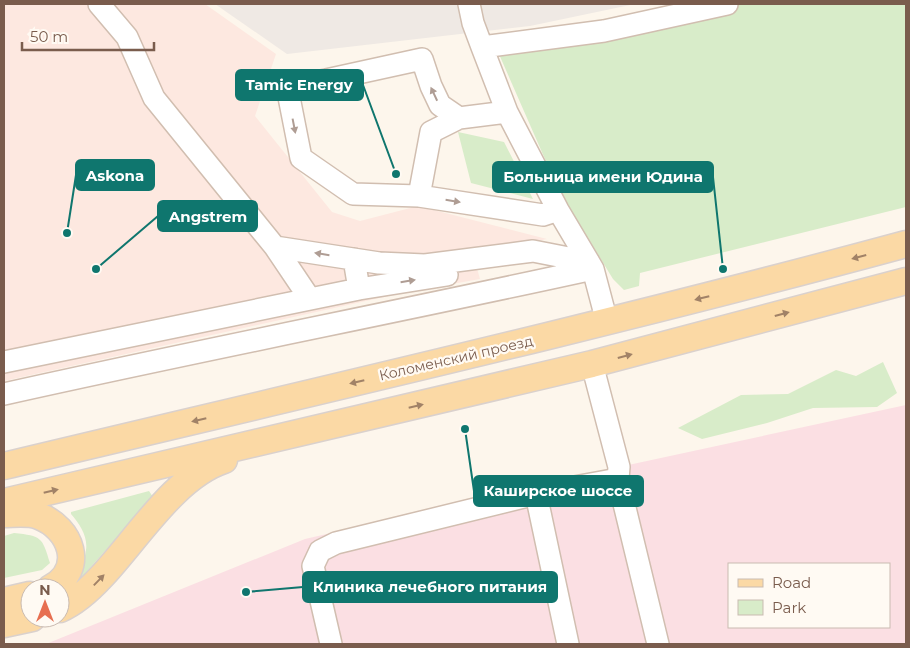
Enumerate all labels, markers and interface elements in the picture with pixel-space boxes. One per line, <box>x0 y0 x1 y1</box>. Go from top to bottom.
scale bar <box>22 20 155 52</box>
text: 50 m <box>30 27 68 46</box>
callout: Tamic Energy <box>236 70 363 100</box>
text: Tamic Energy <box>245 75 354 94</box>
one-way arrow <box>430 87 438 101</box>
one-way arrow <box>291 118 299 134</box>
callout: Askona <box>76 160 154 190</box>
callout: Больница имени Юдина <box>493 162 713 192</box>
text: Askona <box>85 166 144 185</box>
text: Больница имени Юдина <box>503 167 703 186</box>
one-way arrow <box>446 198 462 206</box>
callout: Angstrem <box>158 201 257 231</box>
text: Angstrem <box>168 207 247 226</box>
one-way arrow <box>314 250 330 258</box>
one-way arrow <box>852 253 867 261</box>
one-way arrow <box>400 277 416 285</box>
one-way arrow <box>695 295 710 303</box>
one-way arrow <box>774 310 789 318</box>
street label: Коломенский проезд <box>377 332 535 384</box>
one-way arrow <box>617 351 632 359</box>
one-way arrow <box>350 378 365 386</box>
one-way arrow <box>408 402 423 410</box>
one-way arrow <box>192 416 207 424</box>
callout: Каширское шоссе <box>474 476 643 506</box>
text: Каширское шоссе <box>484 481 633 500</box>
one-way arrow <box>44 487 59 495</box>
legend <box>728 563 890 628</box>
callout: Клиника лечебного питания <box>303 572 557 602</box>
text: Road <box>772 573 811 592</box>
one-way arrow <box>92 574 104 586</box>
text: Клиника лечебного питания <box>313 577 547 596</box>
north arrow <box>20 578 70 628</box>
text: N <box>39 581 51 599</box>
text: Park <box>772 598 806 617</box>

